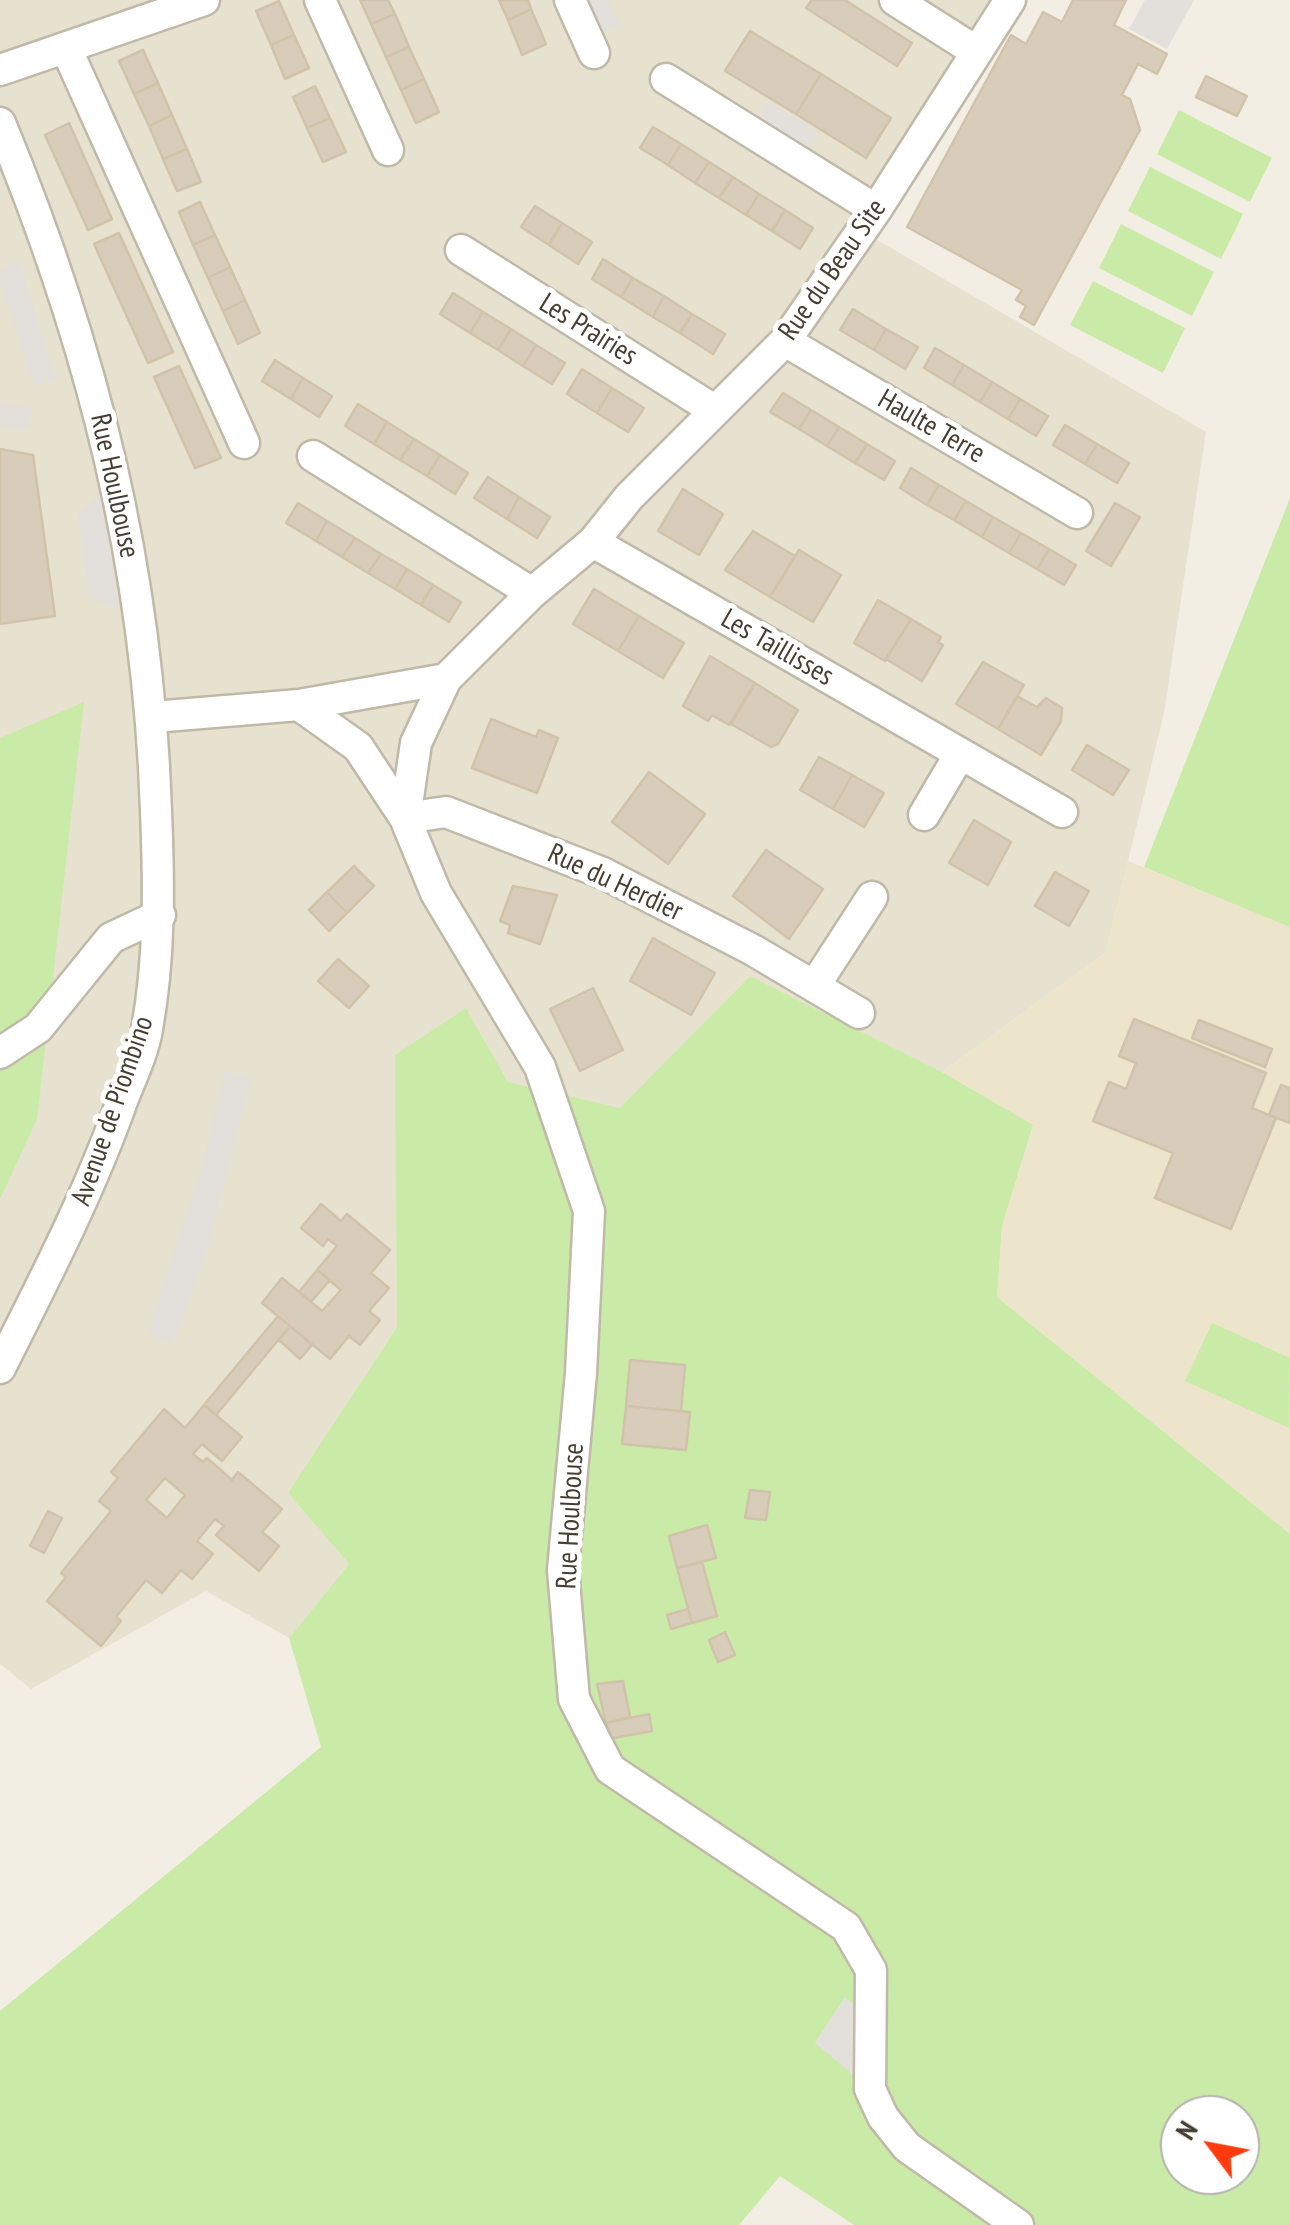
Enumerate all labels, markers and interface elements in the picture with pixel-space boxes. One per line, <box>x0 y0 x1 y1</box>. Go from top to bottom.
street label: Rue du Beau Site <box>772 193 894 347</box>
street label: Les Prairies <box>533 287 643 373</box>
street label: Haulte Terre <box>872 383 990 471</box>
street label: Rue Houlbouse <box>82 411 146 561</box>
street label: Les Taillisses <box>715 602 839 694</box>
street label: Rue du Herdier <box>542 837 688 929</box>
street label: Avenue de Piombino <box>65 1012 161 1210</box>
street label: Rue Houlbouse <box>550 1442 592 1590</box>
north arrow <box>1160 2095 1260 2195</box>
text: N <box>1166 2114 1206 2146</box>

